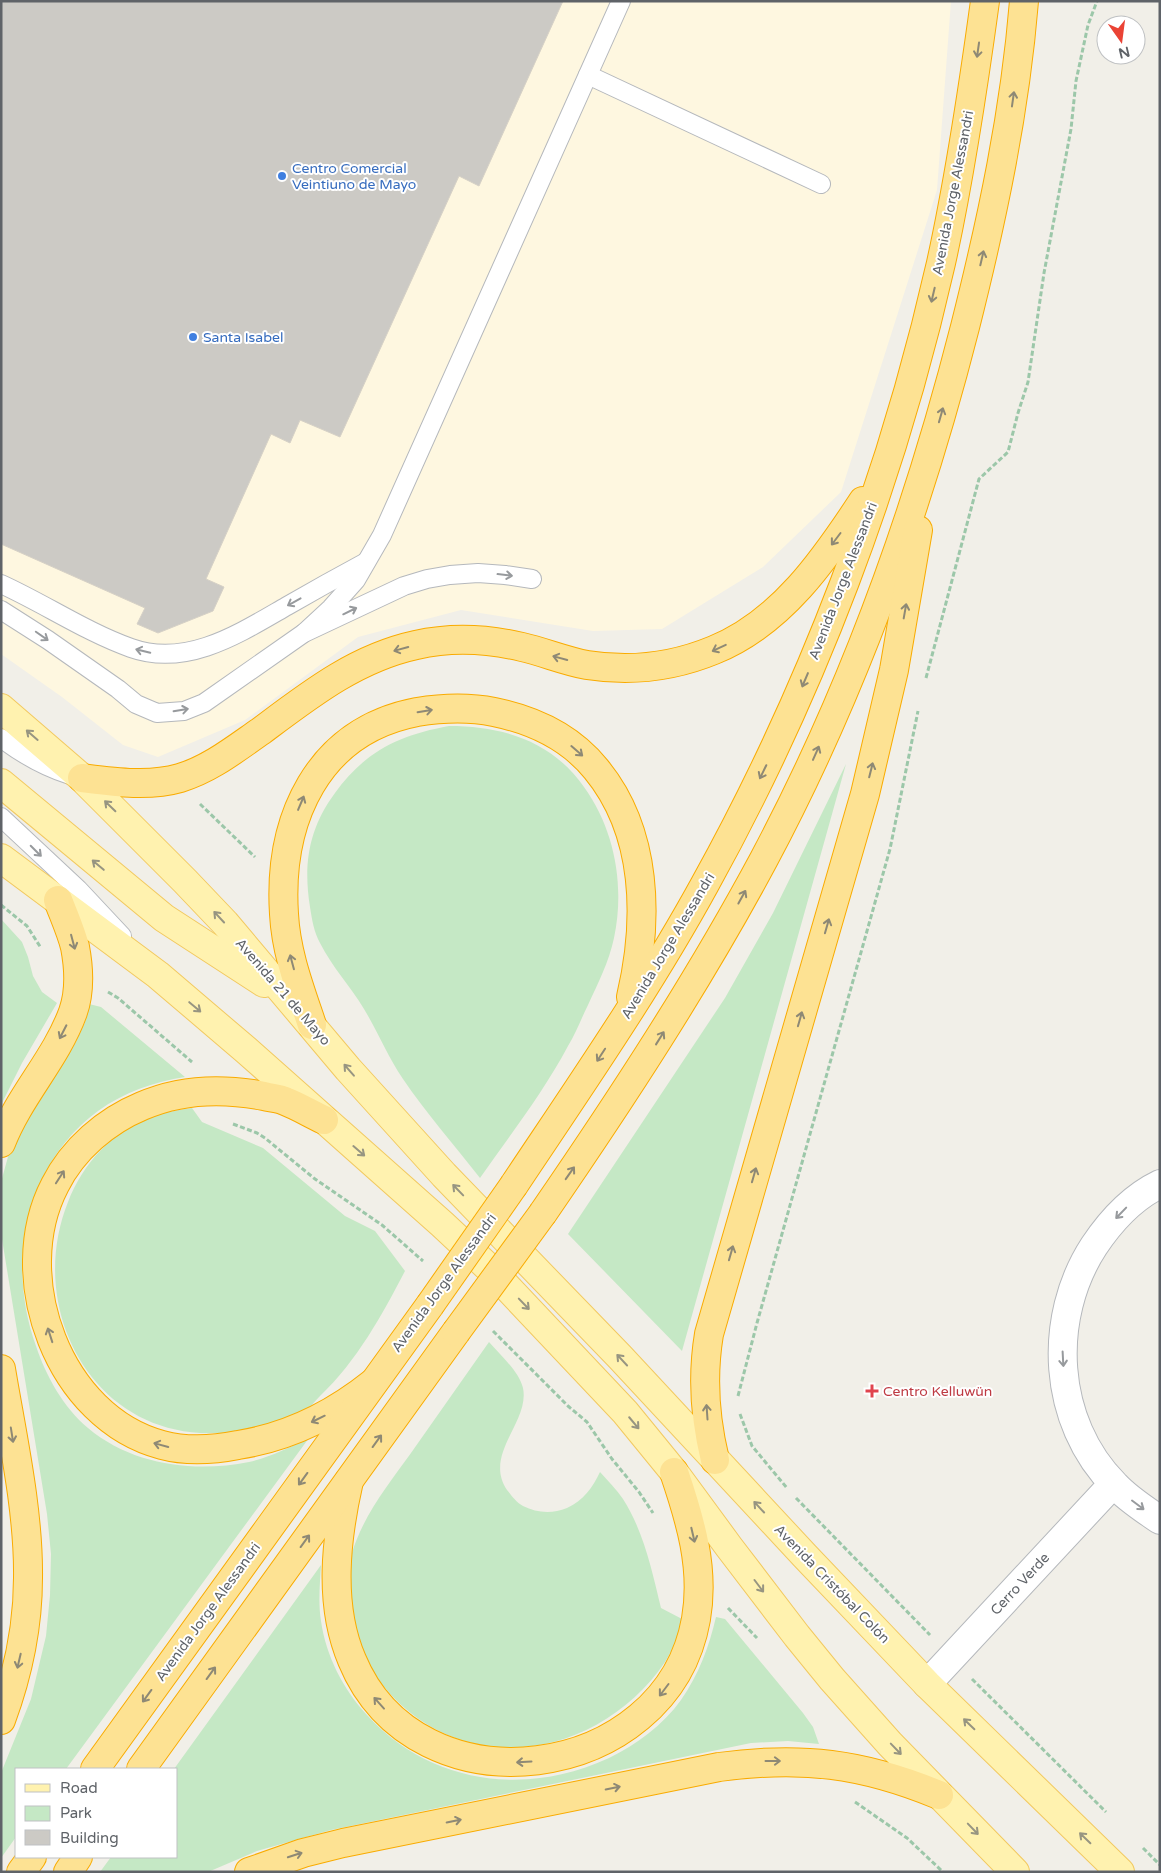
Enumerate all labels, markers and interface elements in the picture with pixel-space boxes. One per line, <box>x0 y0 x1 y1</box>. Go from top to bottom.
north arrow <box>1096 15 1146 65</box>
one-way arrow <box>973 41 983 57</box>
text: N <box>1117 43 1132 62</box>
one-way arrow <box>1008 91 1018 107</box>
street label: Avenida Jorge Alessandri <box>929 109 977 277</box>
place label: Centro Comercial Veintiuno de Mayo <box>292 160 416 193</box>
marker: Centro Comercial Veintiuno de Mayo <box>276 170 288 182</box>
one-way arrow <box>978 250 987 266</box>
one-way arrow <box>928 287 937 303</box>
place label: Santa Isabel <box>203 329 283 346</box>
marker: Santa Isabel <box>187 331 199 343</box>
one-way arrow <box>936 408 946 424</box>
street label: Avenida Jorge Alessandri <box>805 500 881 662</box>
one-way arrow <box>831 532 842 545</box>
one-way arrow <box>497 570 513 580</box>
one-way arrow <box>286 597 301 607</box>
one-way arrow <box>901 603 911 619</box>
one-way arrow <box>342 606 357 616</box>
one-way arrow <box>35 631 49 641</box>
one-way arrow <box>393 644 409 654</box>
one-way arrow <box>712 644 727 654</box>
one-way arrow <box>136 646 152 655</box>
one-way arrow <box>553 653 569 662</box>
one-way arrow <box>799 672 809 687</box>
one-way arrow <box>172 705 188 715</box>
one-way arrow <box>417 706 433 716</box>
one-way arrow <box>26 729 39 741</box>
one-way arrow <box>571 745 584 756</box>
one-way arrow <box>812 746 821 761</box>
one-way arrow <box>867 762 876 778</box>
one-way arrow <box>758 764 767 779</box>
one-way arrow <box>296 796 306 811</box>
one-way arrow <box>104 800 116 812</box>
one-way arrow <box>30 845 42 857</box>
one-way arrow <box>92 859 105 871</box>
street label: Avenida Jorge Alessandri <box>618 870 718 1022</box>
one-way arrow <box>738 891 748 905</box>
one-way arrow <box>213 911 225 924</box>
one-way arrow <box>822 918 832 934</box>
one-way arrow <box>69 934 78 950</box>
street label: Avenida 21 de Mayo <box>232 935 334 1049</box>
one-way arrow <box>287 955 296 971</box>
one-way arrow <box>188 1001 201 1012</box>
one-way arrow <box>795 1012 805 1028</box>
one-way arrow <box>58 1024 67 1039</box>
one-way arrow <box>656 1031 666 1045</box>
one-way arrow <box>596 1048 606 1062</box>
one-way arrow <box>344 1064 355 1077</box>
one-way arrow <box>352 1145 365 1156</box>
one-way arrow <box>565 1166 575 1180</box>
one-way arrow <box>750 1168 760 1184</box>
one-way arrow <box>55 1171 65 1185</box>
one-way arrow <box>452 1184 464 1197</box>
one-way arrow <box>1115 1207 1127 1220</box>
street label: Avenida Jorge Alessandri <box>388 1210 500 1356</box>
one-way arrow <box>727 1245 737 1261</box>
one-way arrow <box>518 1298 530 1311</box>
one-way arrow <box>45 1327 54 1343</box>
one-way arrow <box>1058 1351 1067 1367</box>
one-way arrow <box>616 1354 628 1366</box>
place label: Centro Kelluwün <box>883 1383 992 1400</box>
marker: Centro Kelluwün <box>865 1384 879 1398</box>
one-way arrow <box>702 1404 711 1420</box>
one-way arrow <box>311 1415 326 1424</box>
one-way arrow <box>629 1417 640 1430</box>
one-way arrow <box>7 1426 17 1442</box>
one-way arrow <box>372 1434 382 1448</box>
one-way arrow <box>153 1439 169 1449</box>
one-way arrow <box>298 1472 308 1486</box>
one-way arrow <box>1131 1500 1145 1510</box>
one-way arrow <box>753 1501 765 1513</box>
street label: Avenida Cristóbal Colón <box>771 1521 893 1647</box>
one-way arrow <box>689 1527 698 1543</box>
one-way arrow <box>300 1535 311 1548</box>
street label: Avenida Jorge Alessandri <box>152 1539 264 1685</box>
street label: Cerro Verde <box>987 1549 1053 1619</box>
one-way arrow <box>753 1579 764 1592</box>
one-way arrow <box>14 1653 23 1669</box>
one-way arrow <box>205 1667 216 1680</box>
one-way arrow <box>659 1683 670 1696</box>
one-way arrow <box>142 1689 152 1703</box>
one-way arrow <box>373 1697 385 1710</box>
one-way arrow <box>963 1718 975 1730</box>
one-way arrow <box>889 1743 901 1755</box>
one-way arrow <box>517 1757 533 1766</box>
one-way arrow <box>765 1757 781 1766</box>
legend <box>15 1768 178 1858</box>
text: Road <box>60 1779 98 1797</box>
one-way arrow <box>605 1783 621 1792</box>
text: Park <box>60 1804 92 1822</box>
one-way arrow <box>445 1815 461 1825</box>
one-way arrow <box>967 1823 979 1836</box>
text: Building <box>60 1829 119 1847</box>
one-way arrow <box>1079 1832 1092 1844</box>
one-way arrow <box>287 1850 303 1860</box>

